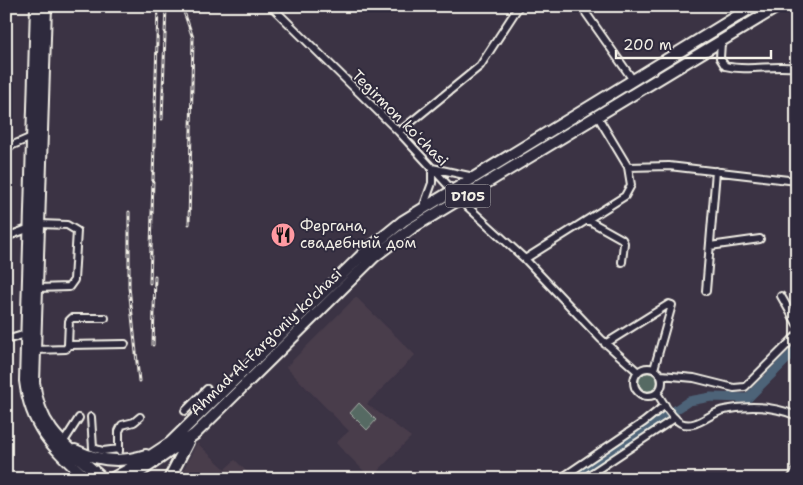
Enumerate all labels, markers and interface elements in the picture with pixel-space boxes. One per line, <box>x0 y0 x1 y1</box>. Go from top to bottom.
scale bar <box>616 28 770 60</box>
text: 200 m <box>623 35 672 55</box>
street label: Tegirmon koʻchasi <box>347 65 453 171</box>
road number: D105 <box>446 185 490 208</box>
place label: Фергана, свадебный дом <box>300 216 416 253</box>
restaurant icon: Фергана, свадебный дом <box>270 222 296 248</box>
street label: Ahmad Al-Farg'oniy ko'chasi <box>186 264 346 420</box>

